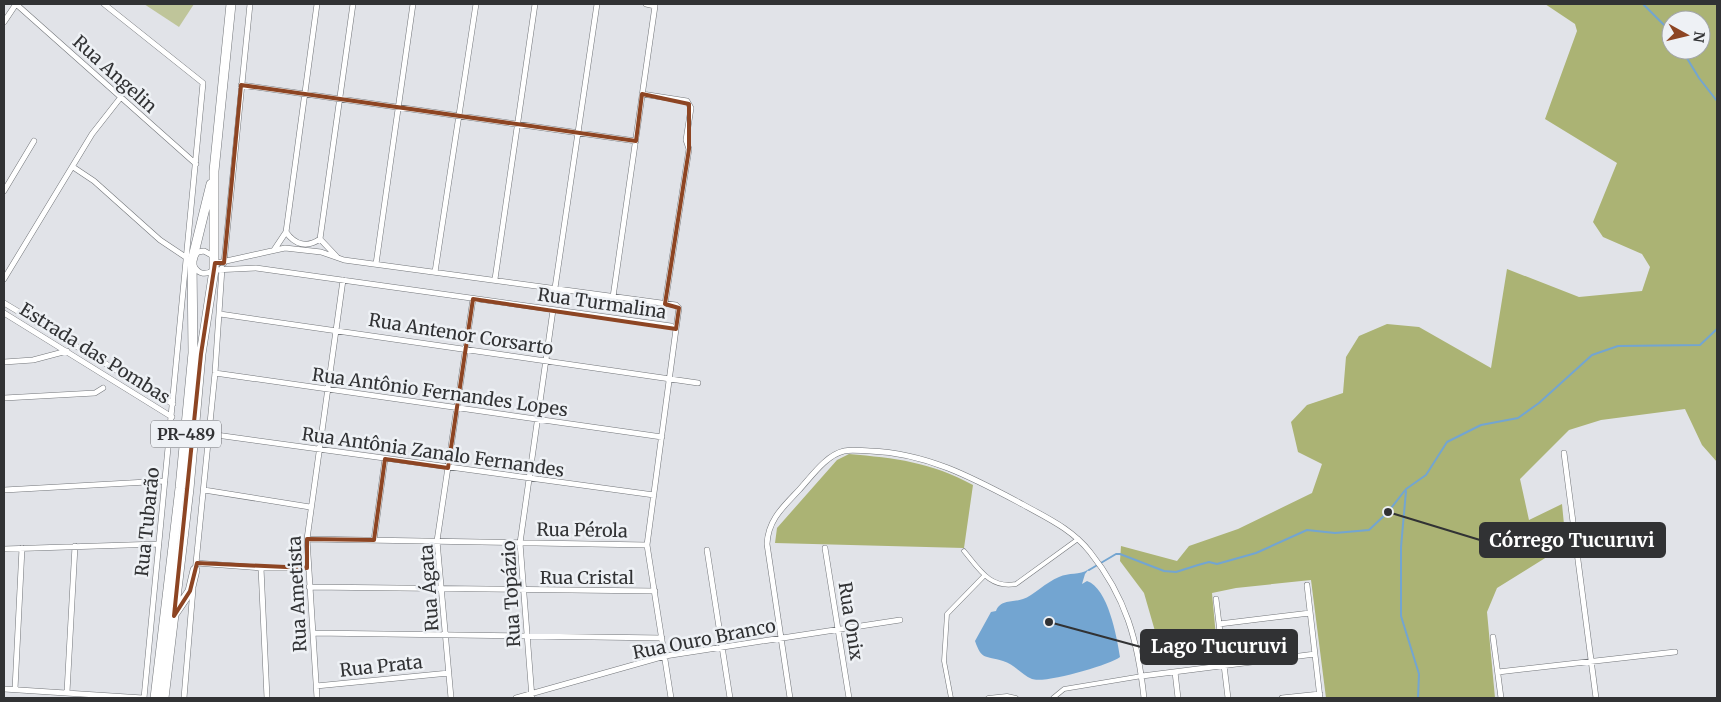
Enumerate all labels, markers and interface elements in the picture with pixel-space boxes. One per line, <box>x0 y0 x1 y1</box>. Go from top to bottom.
north arrow <box>1661 10 1711 60</box>
street label: Rua Angelin <box>68 30 162 118</box>
text: N <box>1689 30 1709 44</box>
street label: Rua Turmalina <box>536 283 668 323</box>
street label: Estrada das Pombas <box>16 297 175 409</box>
street label: Rua Antenor Corsarto <box>367 308 555 360</box>
street label: Rua Antônio Fernandes Lopes <box>311 363 570 421</box>
road number: PR-489 <box>151 420 221 448</box>
street label: Rua Antônia Zanalo Fernandes <box>300 422 566 482</box>
street label: Rua Tubarão <box>130 466 164 578</box>
street label: Rua Pérola <box>536 518 628 542</box>
callout: Córrego Tucuruvi <box>1480 523 1665 557</box>
text: Córrego Tucuruvi <box>1490 528 1655 552</box>
street label: Rua Ametista <box>282 535 312 653</box>
street label: Rua Topázio <box>497 540 525 648</box>
street label: Rua Ágata <box>414 543 444 632</box>
street label: Rua Cristal <box>540 566 635 589</box>
street label: Rua Onix <box>833 580 869 662</box>
street label: Rua Ouro Branco <box>631 614 777 664</box>
callout: Lago Tucuruvi <box>1141 630 1297 664</box>
text: Lago Tucuruvi <box>1151 634 1288 658</box>
street label: Rua Prata <box>338 650 424 682</box>

